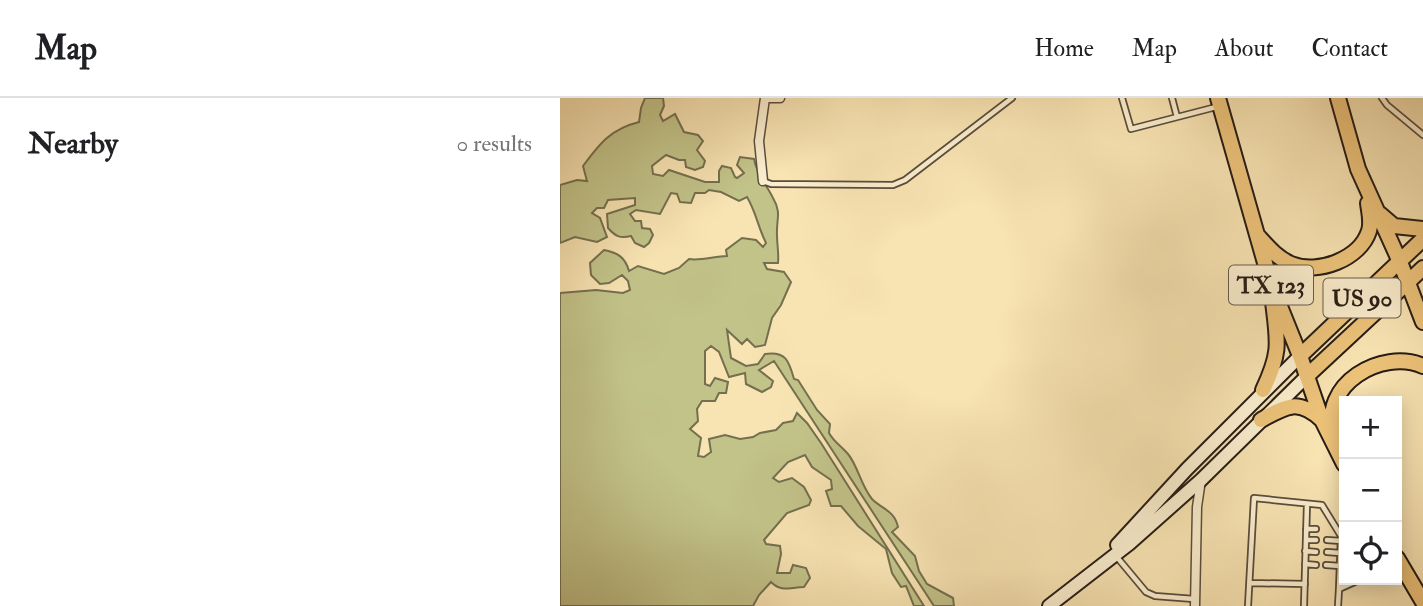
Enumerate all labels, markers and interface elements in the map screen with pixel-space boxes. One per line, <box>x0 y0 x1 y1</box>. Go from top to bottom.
text: Map <box>35 28 97 69</box>
text: Home <box>1034 33 1094 64</box>
text: Map <box>1132 33 1177 64</box>
text: About <box>1215 33 1274 64</box>
text: Contact <box>1312 33 1388 64</box>
text: Nearby <box>28 125 118 162</box>
text: 0 results <box>456 129 532 158</box>
road number: TX 123 <box>1229 266 1313 304</box>
road number: US 90 <box>1324 279 1400 318</box>
map controls <box>1339 396 1402 585</box>
button: + <box>1339 396 1402 459</box>
button: − <box>1339 459 1402 522</box>
button: locate <box>1339 522 1402 585</box>

